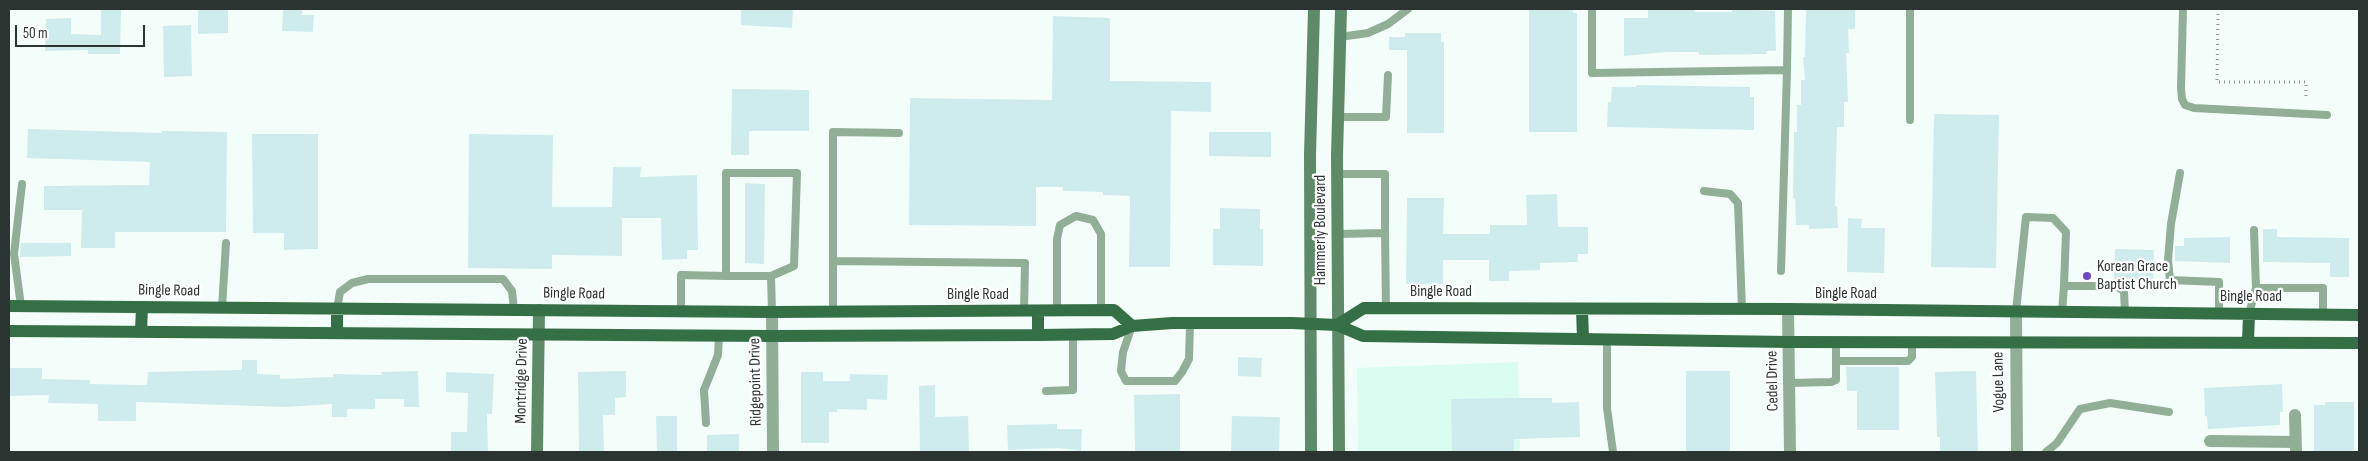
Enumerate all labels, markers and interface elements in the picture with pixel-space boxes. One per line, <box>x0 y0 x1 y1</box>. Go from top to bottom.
scale bar <box>18 15 148 47</box>
text: 50 m <box>23 24 48 43</box>
street label: Hammerly Boulevard <box>1311 175 1331 285</box>
place label: Korean Grace Baptist Church <box>2097 257 2177 295</box>
marker: Korean Grace Baptist Church <box>2081 270 2093 282</box>
street label: Bingle Road <box>138 281 200 301</box>
street label: Bingle Road <box>1410 282 1472 302</box>
street label: Bingle Road <box>543 284 605 304</box>
street label: Bingle Road <box>1815 284 1877 304</box>
street label: Bingle Road <box>947 285 1009 305</box>
street label: Bingle Road <box>2220 287 2282 307</box>
street label: Montridge Drive <box>512 338 532 424</box>
street label: Ridgepoint Drive <box>746 338 766 426</box>
street label: Cedel Drive <box>1763 351 1783 411</box>
street label: Vogue Lane <box>1989 351 2009 413</box>

